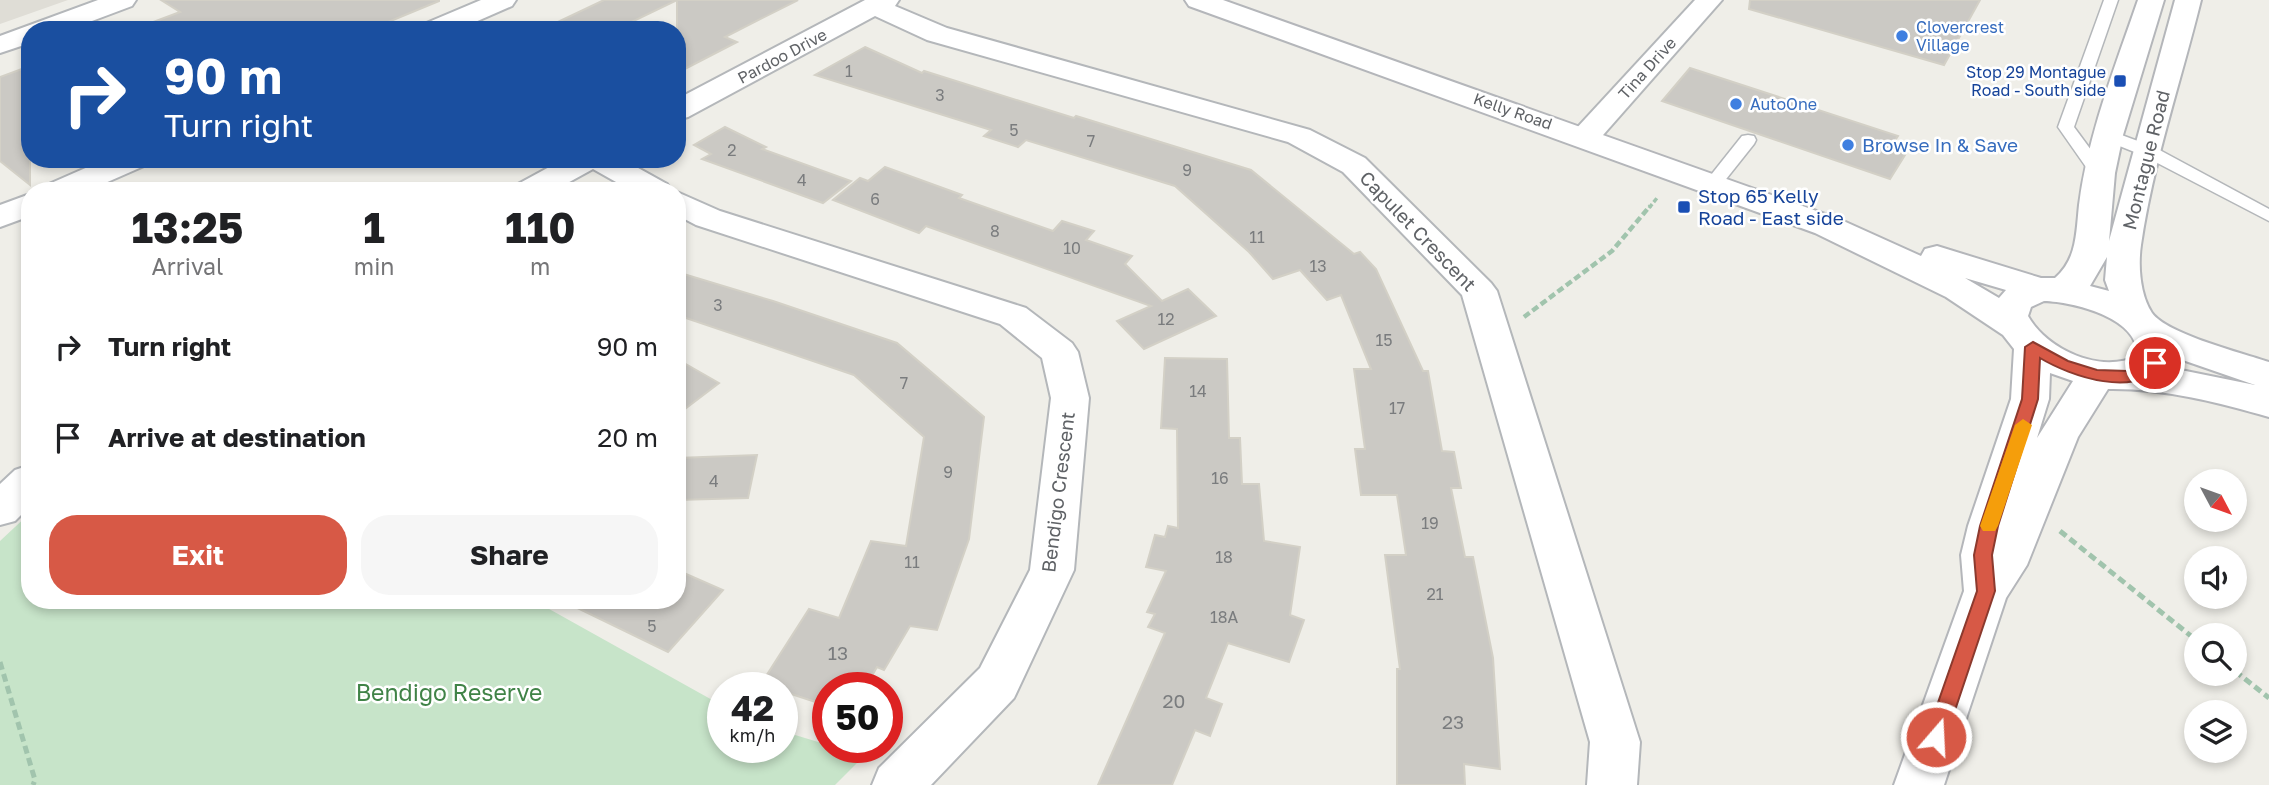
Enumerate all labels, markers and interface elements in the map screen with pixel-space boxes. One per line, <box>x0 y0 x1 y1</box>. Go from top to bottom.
place label: Clovercrest Village <box>1916 17 2004 55</box>
street label: Pardoo Drive <box>734 24 830 88</box>
marker: Clovercrest Village <box>1894 28 1910 44</box>
street label: Tina Drive <box>1614 33 1680 103</box>
text: 90 m <box>164 46 282 105</box>
icon: right <box>49 49 140 140</box>
house number: 1 <box>845 61 853 81</box>
place label: Stop 29 Montague Road - South side <box>1966 62 2106 100</box>
marker: Stop 29 Montague Road - South side <box>2112 73 2128 89</box>
house number: 3 <box>935 85 945 105</box>
street label: Kelly Road <box>1471 88 1555 134</box>
street label: Montague Road <box>2117 88 2174 232</box>
place label: AutoOne <box>1750 94 1817 114</box>
marker: AutoOne <box>1728 96 1744 112</box>
text: Turn right <box>164 106 313 144</box>
house number: 5 <box>1009 120 1019 140</box>
house number: 7 <box>1087 131 1095 151</box>
place label: Browse In & Save <box>1862 133 2018 156</box>
marker: Browse In & Save <box>1840 137 1856 153</box>
house number: 2 <box>727 140 737 160</box>
house number: 9 <box>1182 160 1192 180</box>
street label: Capulet Crescent <box>1355 166 1481 295</box>
house number: 4 <box>797 170 807 190</box>
place label: Stop 65 Kelly Road - East side <box>1698 184 1844 229</box>
house number: 6 <box>870 189 880 209</box>
marker: Stop 65 Kelly Road - East side <box>1676 199 1692 215</box>
text: 13:25 <box>131 202 243 252</box>
text: 1 <box>363 202 385 252</box>
text: 110 <box>505 202 576 252</box>
house number: 8 <box>990 221 1000 241</box>
house number: 11 <box>1249 227 1265 247</box>
house number: 10 <box>1063 238 1081 258</box>
text: Arrival <box>151 252 223 280</box>
text: min <box>354 252 395 280</box>
text: m <box>530 252 550 280</box>
house number: 13 <box>1309 256 1327 276</box>
house number: 3 <box>713 295 723 315</box>
house number: 12 <box>1157 309 1175 329</box>
icon: right <box>49 328 87 366</box>
house number: 15 <box>1375 330 1393 350</box>
text: Turn right <box>108 331 231 362</box>
text: 90 m <box>597 331 658 362</box>
pin <box>2125 333 2185 393</box>
icon: arrive <box>2136 344 2174 382</box>
house number: 7 <box>900 373 908 393</box>
house number: 14 <box>1189 381 1207 401</box>
house number: 17 <box>1389 398 1405 418</box>
street label: Bendigo Crescent <box>1036 410 1079 574</box>
icon: arrive <box>49 419 87 457</box>
text: Arrive at destination <box>108 422 366 453</box>
text: 20 m <box>597 422 658 453</box>
house number: 9 <box>943 462 953 482</box>
house number: 16 <box>1211 468 1229 488</box>
north arrow <box>2184 469 2247 532</box>
map controls <box>2184 469 2247 763</box>
house number: 4 <box>709 471 719 491</box>
house number: 19 <box>1421 513 1439 533</box>
button: Exit <box>49 515 347 595</box>
button: Share <box>361 515 658 595</box>
button: sound <box>2184 546 2247 609</box>
house number: 18 <box>1215 547 1233 567</box>
house number: 11 <box>904 552 920 572</box>
house number: 21 <box>1426 584 1444 604</box>
house number: 18A <box>1210 607 1238 627</box>
house number: 5 <box>647 616 657 636</box>
button: search <box>2184 623 2247 686</box>
house number: 13 <box>828 641 848 664</box>
speed limit sign: 50 <box>812 672 903 763</box>
park label: Bendigo Reserve <box>356 678 542 706</box>
text: 42 <box>731 687 774 729</box>
house number: 20 <box>1163 689 1185 712</box>
position arrow <box>1899 700 1973 774</box>
button: layers <box>2184 700 2247 763</box>
house number: 23 <box>1442 710 1464 733</box>
text: km/h <box>730 724 775 746</box>

